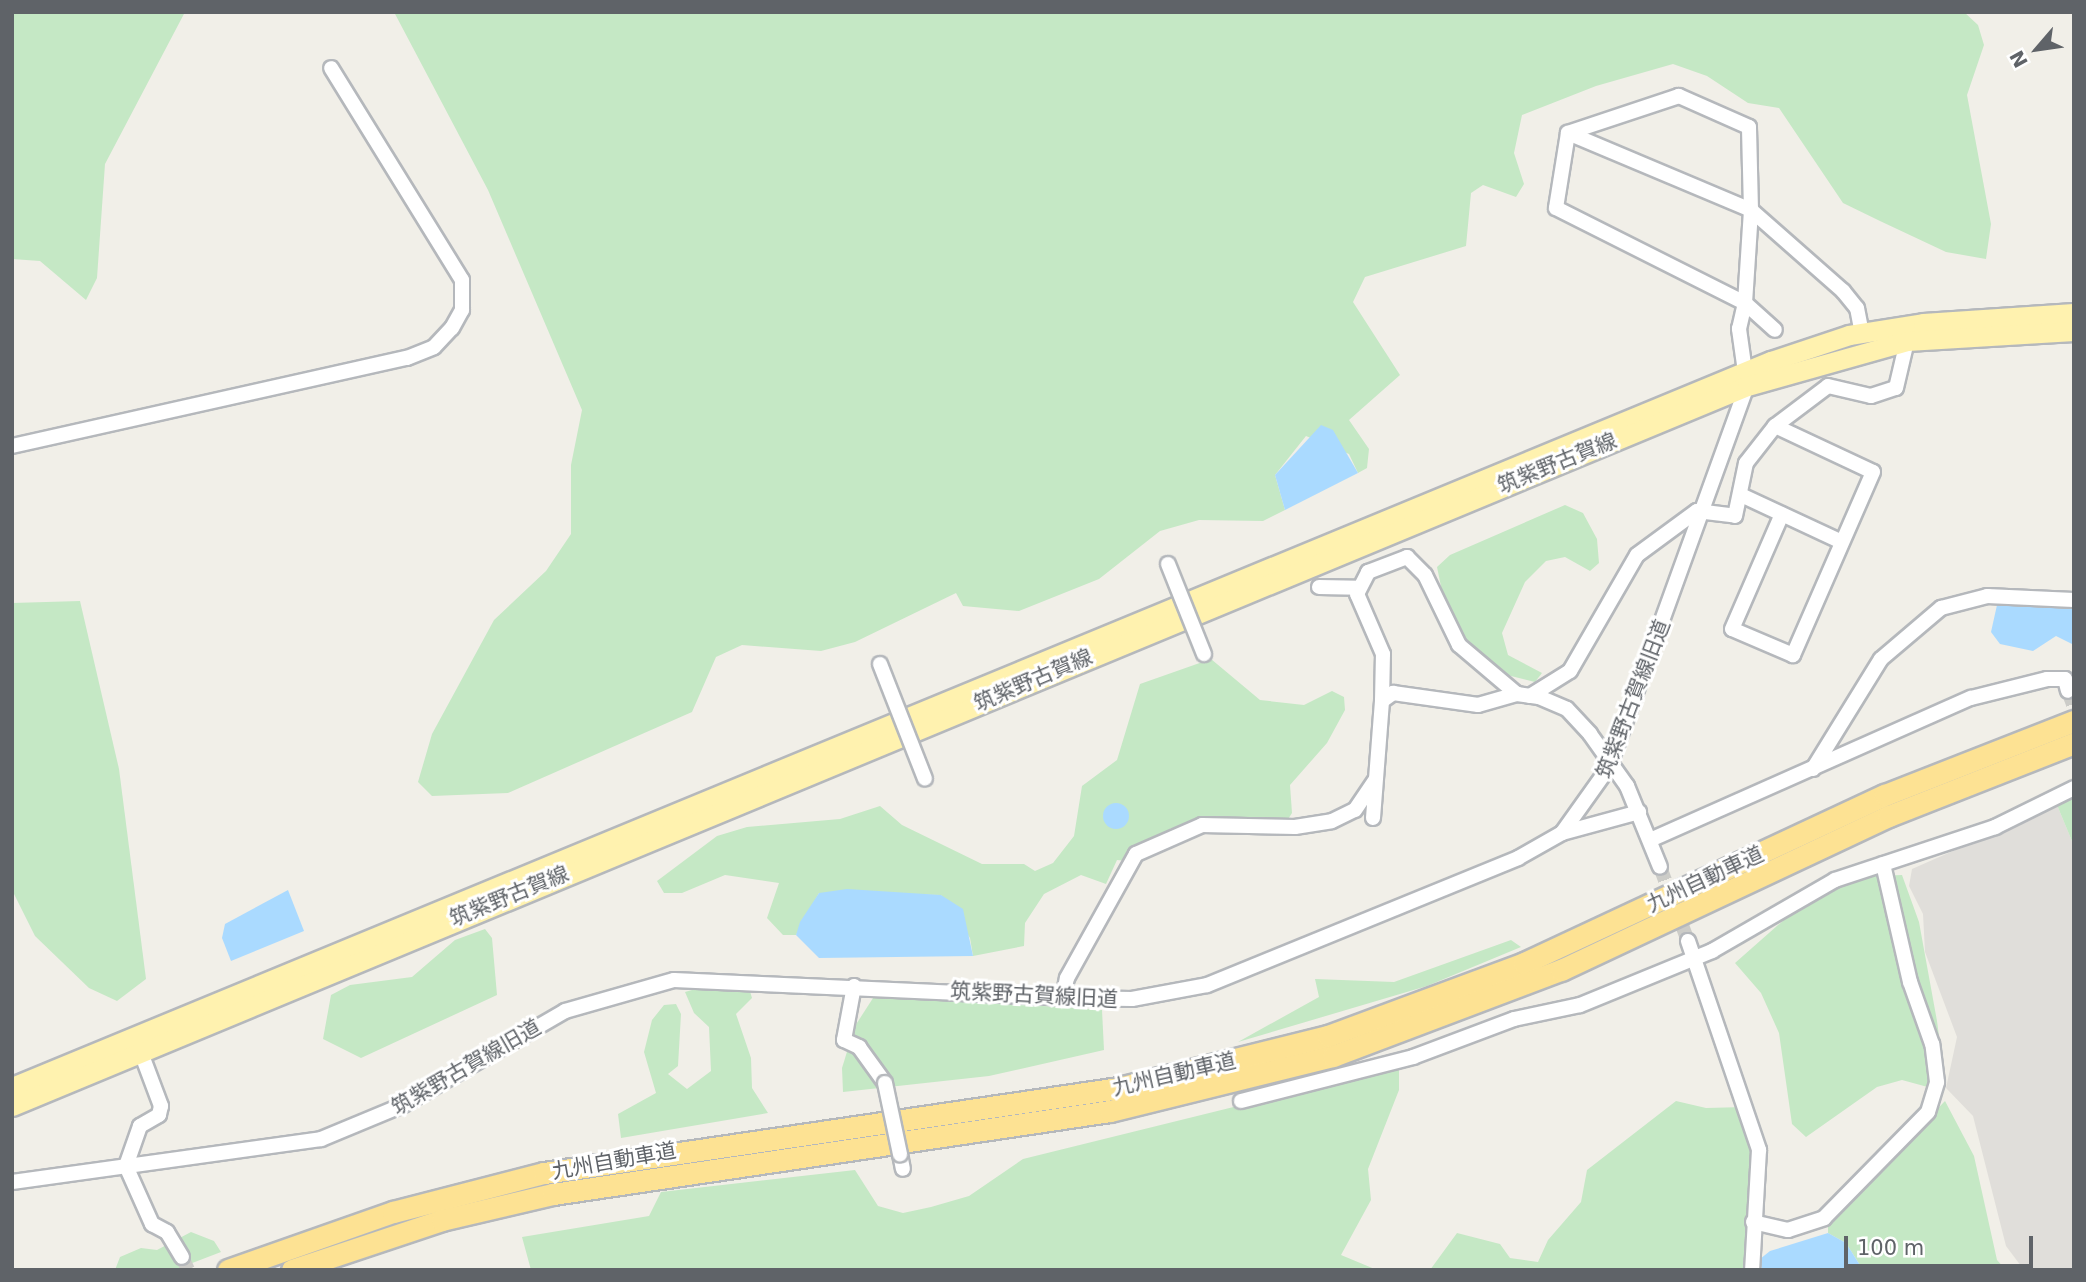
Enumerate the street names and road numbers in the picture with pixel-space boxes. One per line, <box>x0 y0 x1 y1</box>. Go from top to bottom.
street label: 筑紫野古賀線 <box>1494 428 1620 498</box>
street label: 筑紫野古賀線旧道 <box>1591 616 1675 782</box>
street label: 筑紫野古賀線 <box>970 644 1096 716</box>
street label: 九州自動車道 <box>1643 841 1767 917</box>
street label: 筑紫野古賀線 <box>446 861 572 931</box>
street label: 筑紫野古賀線旧道 <box>949 978 1119 1012</box>
street label: 筑紫野古賀線旧道 <box>387 1014 545 1120</box>
street label: 九州自動車道 <box>1110 1048 1238 1100</box>
street label: 九州自動車道 <box>550 1138 678 1184</box>

